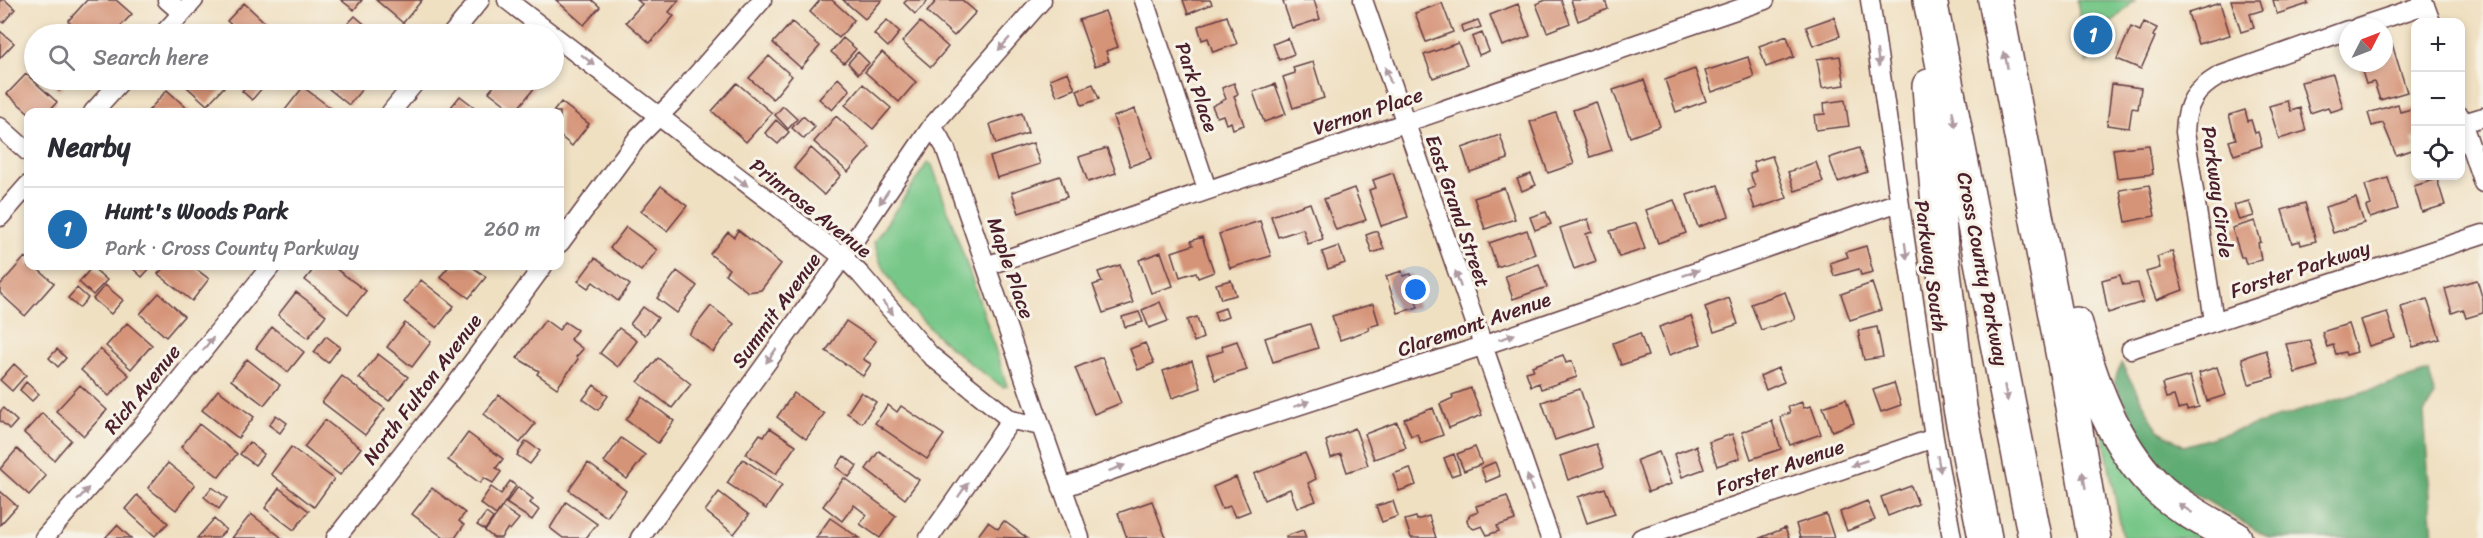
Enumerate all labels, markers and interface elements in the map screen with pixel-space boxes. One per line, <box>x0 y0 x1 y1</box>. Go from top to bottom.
pin: 1 <box>2074 12 2112 57</box>
north arrow <box>2339 18 2393 72</box>
map controls <box>2411 18 2465 180</box>
button: + <box>2411 18 2465 72</box>
search box <box>24 24 564 90</box>
one-way arrow <box>998 36 1011 51</box>
street label: Park Place <box>1165 37 1228 137</box>
text: Search here <box>93 38 209 77</box>
icon: search <box>45 41 78 74</box>
one-way arrow <box>1874 49 1883 68</box>
one-way arrow <box>2001 50 2010 69</box>
one-way arrow <box>580 54 595 66</box>
one-way arrow <box>1382 66 1392 84</box>
button: − <box>2411 72 2465 126</box>
street label: Vernon Place <box>1309 77 1428 146</box>
one-way arrow <box>1950 110 1959 129</box>
text: Nearby <box>48 124 130 170</box>
street label: Parkway Circle <box>2191 124 2244 260</box>
button: locate <box>2411 126 2465 180</box>
street label: East Grand Street <box>1415 130 1500 293</box>
street label: Primrose Avenue <box>742 149 880 268</box>
street label: Cross County Parkway <box>1947 169 2019 370</box>
one-way arrow <box>733 174 749 187</box>
one-way arrow <box>879 189 890 205</box>
text: Hunt's Woods Park <box>105 192 288 231</box>
street label: Parkway South <box>1904 198 1957 334</box>
text: 1 <box>63 212 72 247</box>
text: 260 m <box>484 212 540 247</box>
street label: Maple Place <box>977 212 1044 324</box>
street label: Forster Parkway <box>2226 230 2375 309</box>
text: Park · Cross County Parkway <box>105 231 359 266</box>
one-way arrow <box>1902 242 1911 261</box>
street label: Summit Avenue <box>722 245 831 376</box>
one-way arrow <box>1682 267 1700 277</box>
one-way arrow <box>1453 270 1463 288</box>
your location <box>1401 275 1430 304</box>
street label: Claremont Avenue <box>1393 282 1556 367</box>
one-way arrow <box>881 300 893 315</box>
street label: North Fulton Avenue <box>354 306 492 473</box>
one-way arrow <box>1498 331 1516 341</box>
street label: Rich Avenue <box>95 336 190 442</box>
one-way arrow <box>201 337 213 352</box>
one-way arrow <box>765 348 777 364</box>
one-way arrow <box>2002 384 2011 403</box>
one-way arrow <box>1293 399 1311 409</box>
street label: Forster Avenue <box>1711 429 1849 506</box>
one-way arrow <box>1935 455 1944 474</box>
one-way arrow <box>1850 459 1868 469</box>
one-way arrow <box>1109 463 1127 473</box>
one-way arrow <box>2079 471 2088 490</box>
one-way arrow <box>1525 474 1535 492</box>
one-way arrow <box>957 482 968 498</box>
one-way arrow <box>76 487 89 502</box>
one-way arrow <box>2177 503 2193 514</box>

